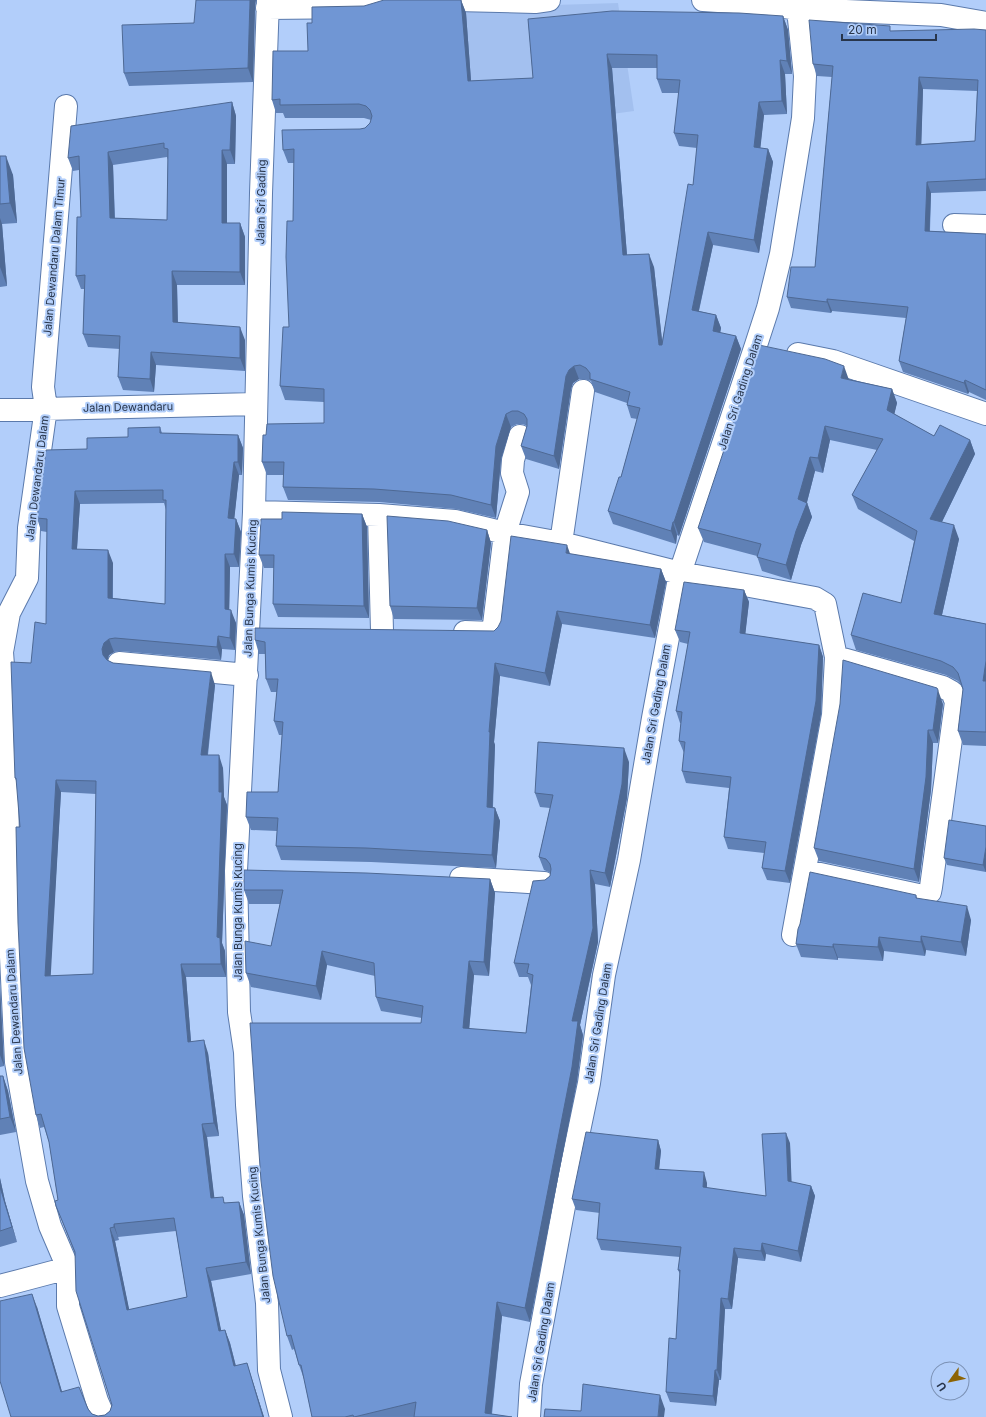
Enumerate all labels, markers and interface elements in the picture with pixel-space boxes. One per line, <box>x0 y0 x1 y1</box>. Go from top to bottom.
scale bar <box>842 16 936 42</box>
text: 20 m <box>848 22 877 37</box>
street label: Jalan Sri Gading <box>253 159 269 245</box>
street label: Jalan Dewandaru Dalam Timur <box>40 177 68 337</box>
street label: Jalan Sri Gading Dalam <box>715 332 765 452</box>
street label: Jalan Dewandaru <box>83 399 173 415</box>
street label: Jalan Dewandaru Dalam <box>22 415 52 541</box>
street label: Jalan Bunga Kumis Kucing <box>241 519 259 657</box>
street label: Jalan Sri Gading Dalam <box>639 643 673 765</box>
street label: Jalan Bunga Kumis Kucing <box>231 843 245 981</box>
street label: Jalan Dewandaru Dalam <box>3 949 25 1075</box>
street label: Jalan Sri Gading Dalam <box>582 962 614 1084</box>
street label: Jalan Bunga Kumis Kucing <box>245 1166 273 1304</box>
street label: Jalan Sri Gading Dalam <box>525 1281 557 1403</box>
north arrow <box>930 1361 970 1401</box>
text: U <box>934 1379 950 1394</box>

